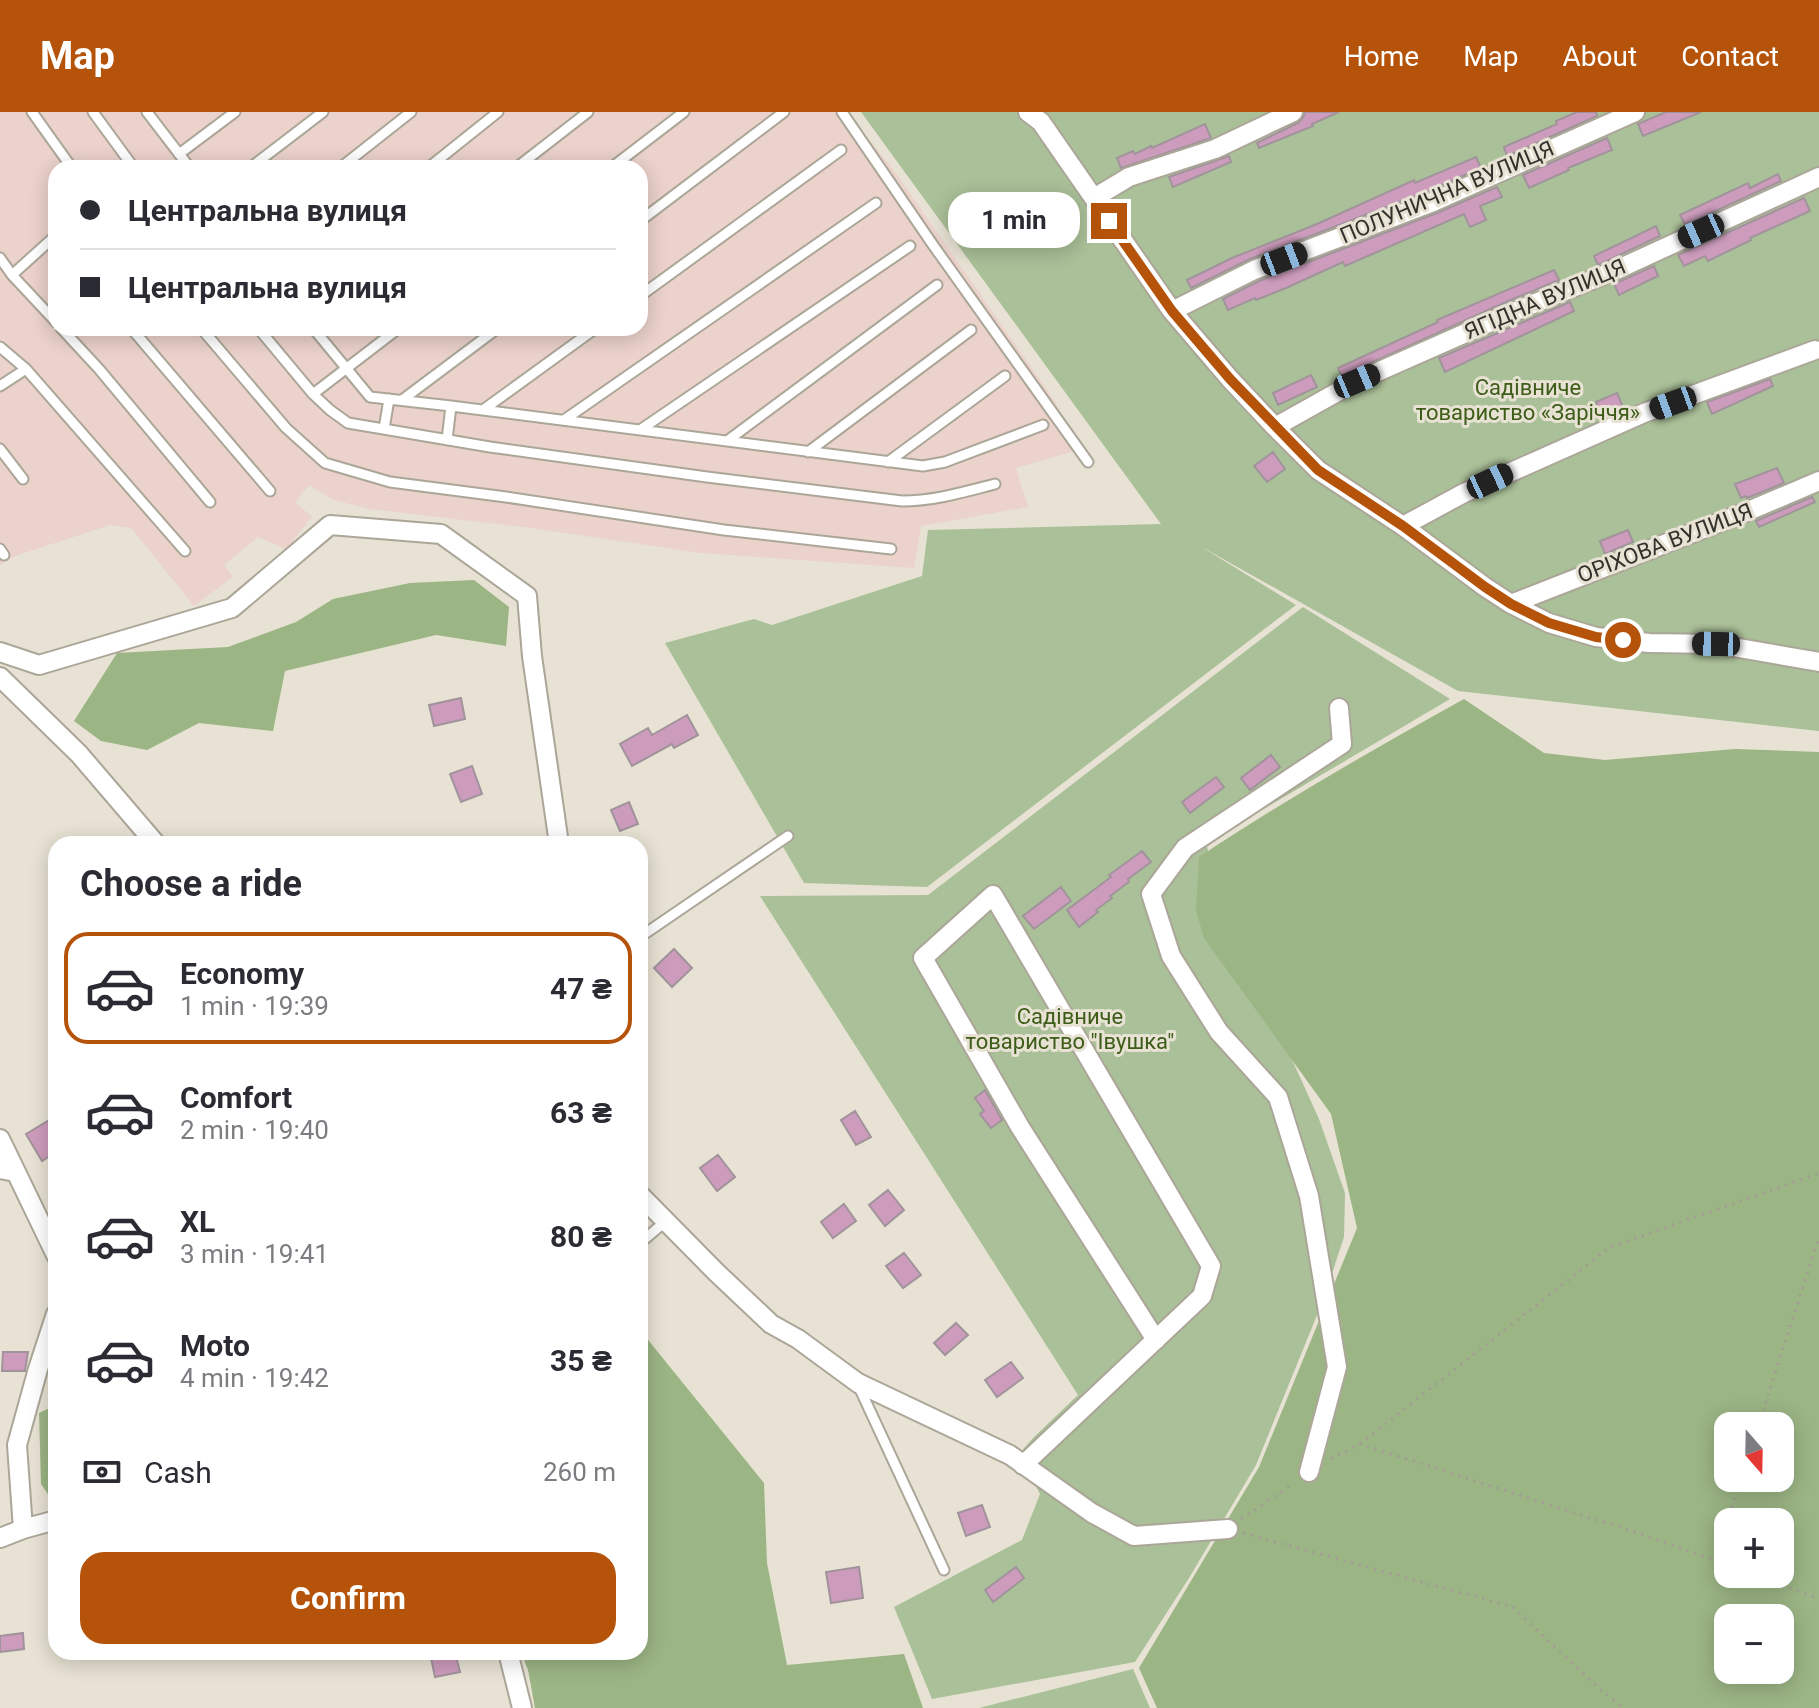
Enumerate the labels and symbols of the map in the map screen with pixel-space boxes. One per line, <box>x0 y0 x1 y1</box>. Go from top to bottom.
street label: ПОЛУНИЧНА ВУЛИЦЯ <box>1336 136 1558 248</box>
callout: 1 min <box>949 193 1081 249</box>
route end <box>1091 203 1127 239</box>
car <box>1674 210 1728 252</box>
car <box>1257 239 1311 279</box>
street label: ЯГІДНА ВУЛИЦЯ <box>1461 254 1629 344</box>
car <box>1330 361 1384 401</box>
park label: Садівниче товариство «Заріччя» <box>1416 375 1640 425</box>
car <box>1646 384 1700 422</box>
car <box>1463 460 1517 502</box>
street label: ОРІХОВА ВУЛИЦЯ <box>1574 498 1756 588</box>
route start <box>1605 622 1641 658</box>
car <box>1692 632 1740 656</box>
park label: Садівниче товариство "Івушка" <box>966 1004 1174 1054</box>
north arrow <box>1714 1412 1794 1492</box>

